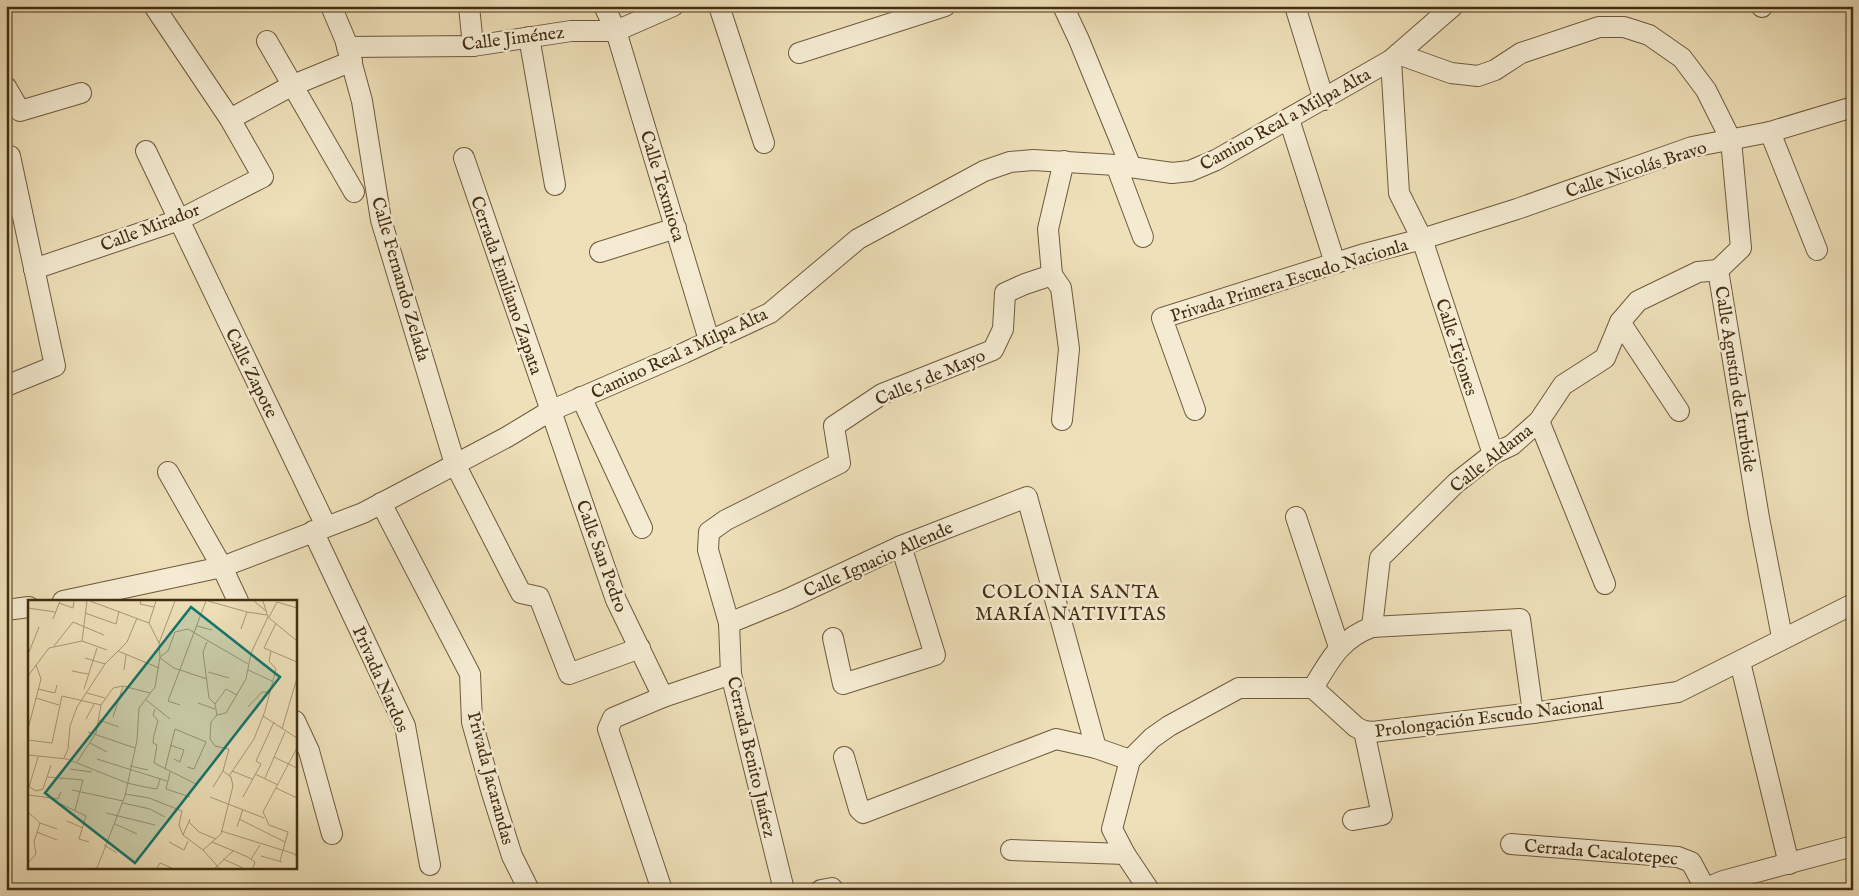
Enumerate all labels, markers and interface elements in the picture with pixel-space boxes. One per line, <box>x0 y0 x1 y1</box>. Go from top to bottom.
street label: Calle Jiménez <box>461 22 566 57</box>
street label: Camino Real a Milpa Alta <box>1196 64 1375 177</box>
street label: Calle Texmioca <box>634 128 689 245</box>
street label: Calle Nicolás Bravo <box>1563 137 1710 204</box>
street label: Cerrada Emiliano Zapata <box>464 193 547 378</box>
street label: Calle Fernando Zelada <box>365 195 434 364</box>
street label: Calle Mirador <box>98 199 204 258</box>
street label: Privada Primera Escudo Nacionla <box>1168 234 1411 329</box>
street label: Calle Agustín de Iturbide <box>1708 284 1761 474</box>
street label: Calle Tejones <box>1429 296 1482 399</box>
street label: Camino Real a Milpa Alta <box>588 303 772 405</box>
street label: Calle Zapote <box>219 325 282 422</box>
street label: Calle 5 de Mayo <box>872 345 989 412</box>
street label: Calle Aldama <box>1446 420 1538 499</box>
street label: Calle San Pedro <box>570 497 632 616</box>
street label: Calle Ignacio Allende <box>800 517 957 604</box>
district label: COLONIA SANTA MARÍA NATIVITAS <box>975 581 1167 627</box>
inset map <box>28 600 296 868</box>
street label: Privada Nardos <box>346 623 413 736</box>
street label: Cerrada Benito Juárez <box>721 674 780 840</box>
street label: Prolongación Escudo Nacional <box>1374 693 1605 744</box>
street label: Privada Jacarandas <box>461 709 518 847</box>
street label: Cerrada Cacalotepec <box>1523 835 1679 872</box>

